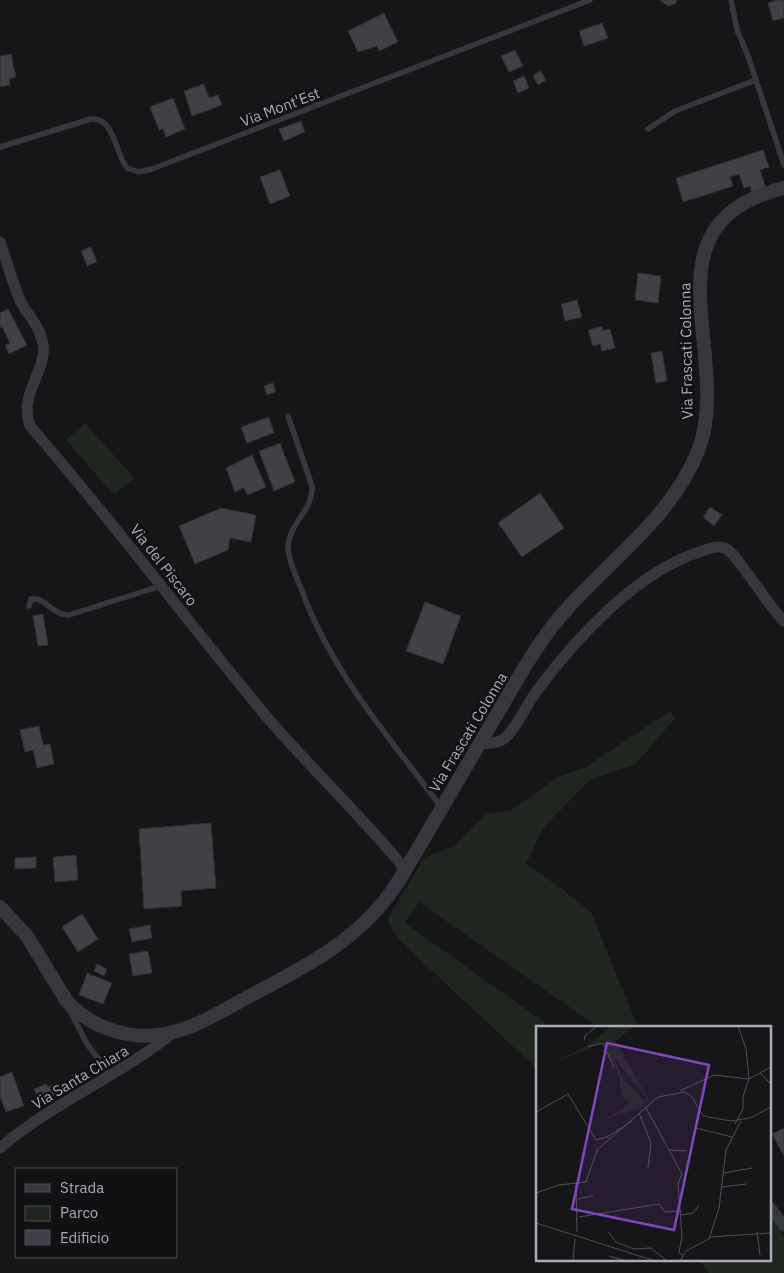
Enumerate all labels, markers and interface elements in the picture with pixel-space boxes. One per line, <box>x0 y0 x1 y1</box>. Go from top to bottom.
street label: Via Mont'Est <box>238 83 322 131</box>
street label: Via Frascati Colonna <box>675 283 697 419</box>
street label: Via del Piscaro <box>126 520 202 610</box>
street label: Via Frascati Colonna <box>425 669 511 795</box>
inset map <box>536 1026 772 1260</box>
street label: Via Santa Chiara <box>28 1041 132 1113</box>
legend <box>15 1168 178 1258</box>
text: Strada <box>60 1178 104 1197</box>
text: Parco <box>60 1203 98 1222</box>
text: Edificio <box>60 1228 109 1247</box>

